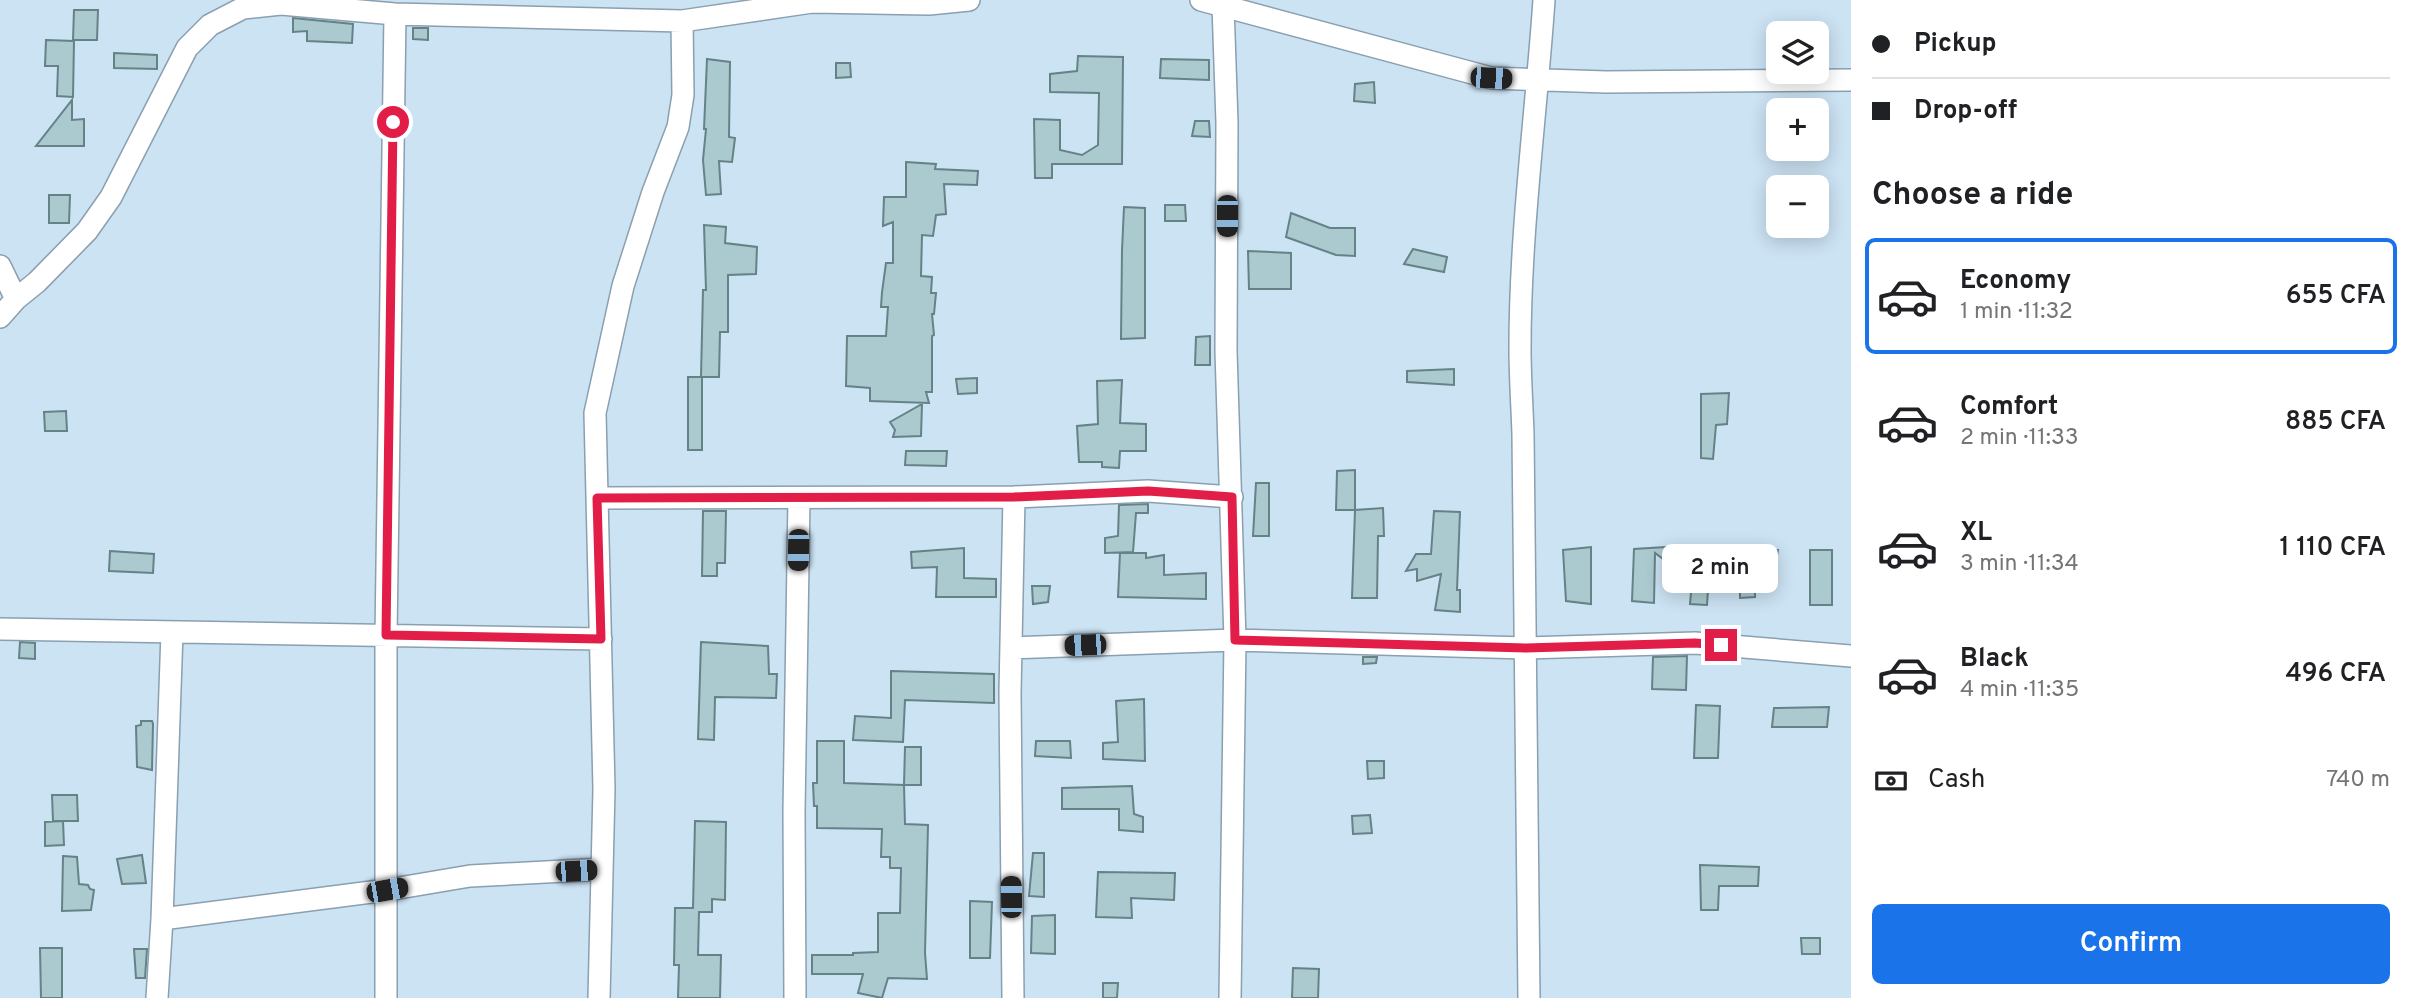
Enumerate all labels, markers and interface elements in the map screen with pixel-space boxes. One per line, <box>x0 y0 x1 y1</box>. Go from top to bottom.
map controls <box>1766 21 1829 238</box>
button: layers <box>1766 21 1829 84</box>
text: Pickup <box>1914 28 1997 61</box>
car <box>1470 66 1513 90</box>
text: Drop-off <box>1914 95 2017 128</box>
button: + <box>1766 98 1829 161</box>
route start <box>377 106 409 138</box>
button: − <box>1766 175 1829 238</box>
text: Choose a ride <box>1872 176 2073 216</box>
car <box>1217 195 1238 237</box>
icon: car <box>1876 265 1939 328</box>
text: Economy <box>1960 265 2071 298</box>
text: 655 CFA <box>2286 280 2386 313</box>
text: 1 min · 11:32 <box>1960 298 2073 327</box>
icon: car <box>1876 391 1939 454</box>
text: Comfort <box>1960 391 2058 424</box>
text: 885 CFA <box>2285 406 2386 439</box>
text: 2 min · 11:33 <box>1960 424 2079 453</box>
icon: car <box>1876 517 1939 580</box>
text: XL <box>1960 517 1992 550</box>
car <box>788 529 809 571</box>
text: 1 110 CFA <box>2280 532 2386 565</box>
callout: 2 min <box>1663 544 1779 592</box>
text: 3 min · 11:34 <box>1960 550 2079 579</box>
text: 2 min <box>1690 554 1750 583</box>
route end <box>1705 629 1737 661</box>
car <box>1064 634 1107 656</box>
icon: car <box>1876 643 1939 706</box>
text: Black <box>1960 643 2029 676</box>
text: 496 CFA <box>2285 658 2386 691</box>
text: 4 min · 11:35 <box>1960 676 2079 705</box>
icon: cash <box>1872 762 1910 800</box>
text: Cash <box>1928 764 1985 797</box>
text: 740 m <box>2326 766 2390 795</box>
car <box>555 859 598 883</box>
car <box>365 876 410 904</box>
car <box>1001 876 1022 918</box>
button: Confirm <box>1872 904 2390 984</box>

